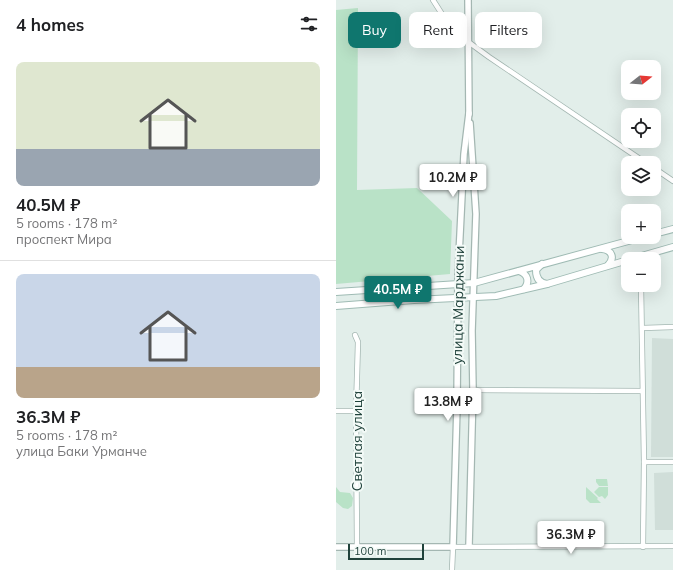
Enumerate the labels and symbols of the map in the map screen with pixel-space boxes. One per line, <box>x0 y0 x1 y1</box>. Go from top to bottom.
north arrow <box>621 60 661 100</box>
pin: 10.2M ₽ <box>416 164 490 198</box>
street label: улица Марджани <box>448 246 468 364</box>
pin: 40.5M ₽ <box>361 276 435 310</box>
pin: 13.8M ₽ <box>411 388 485 422</box>
street label: Светлая улица <box>348 391 366 491</box>
pin: 36.3M ₽ <box>534 521 608 555</box>
scale bar <box>348 542 424 561</box>

